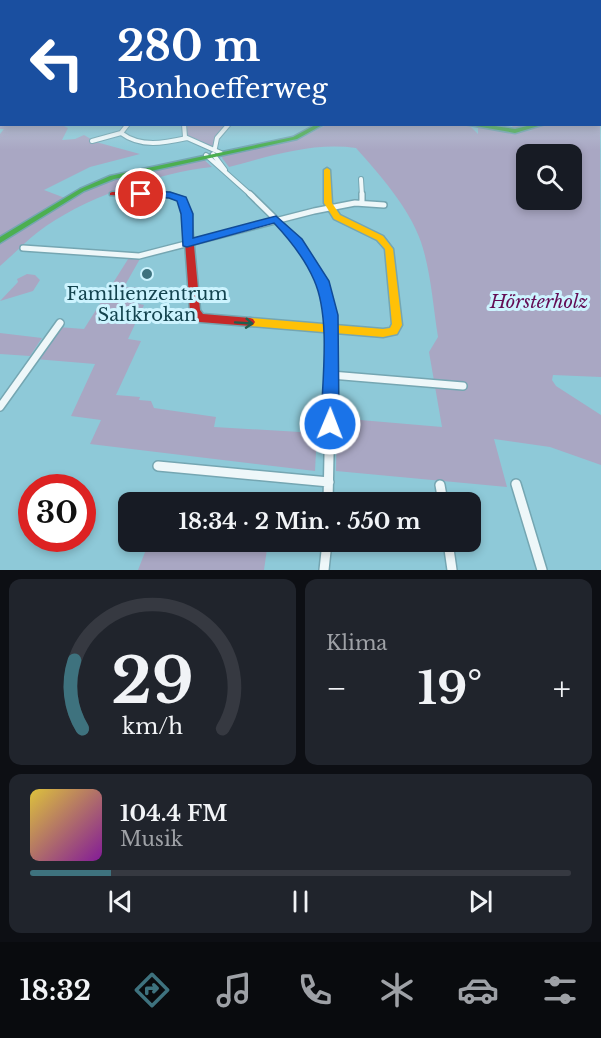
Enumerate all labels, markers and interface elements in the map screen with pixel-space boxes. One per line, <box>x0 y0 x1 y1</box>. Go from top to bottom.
text: 280 m <box>117 20 260 72</box>
icon: left <box>18 24 96 102</box>
text: Bonhoefferweg <box>117 72 328 105</box>
map controls <box>516 144 582 210</box>
button: search <box>516 144 582 210</box>
pin <box>115 168 166 219</box>
icon: arrive <box>124 177 157 210</box>
marker: Familienzentrum Saltkrokan <box>140 267 154 281</box>
place label: Familienzentrum Saltkrokan <box>66 283 228 326</box>
park label: Hörsterholz <box>489 291 588 313</box>
one-way arrow <box>233 318 253 329</box>
position arrow <box>298 392 362 456</box>
speed limit sign: 30 <box>18 474 96 552</box>
text: 18:34 · 2 Min. · 550 m <box>178 508 421 535</box>
text: Klima <box>326 631 387 655</box>
text: 29 <box>111 642 194 720</box>
text: 19° <box>417 660 482 716</box>
text: − <box>326 668 347 709</box>
text: + <box>553 668 571 709</box>
text: km/h <box>122 713 183 740</box>
text: 104.4 FM <box>120 800 227 827</box>
text: Musik <box>120 827 183 851</box>
icon: previous <box>104 885 137 918</box>
icon: pause <box>284 885 317 918</box>
icon: next <box>464 885 497 918</box>
icon: directions <box>131 969 173 1011</box>
icon: music <box>213 969 255 1011</box>
icon: phone <box>294 969 336 1011</box>
icon: climate <box>376 969 418 1011</box>
icon: car <box>457 969 499 1011</box>
icon: filters <box>539 969 581 1011</box>
text: 18:32 <box>20 974 91 1007</box>

